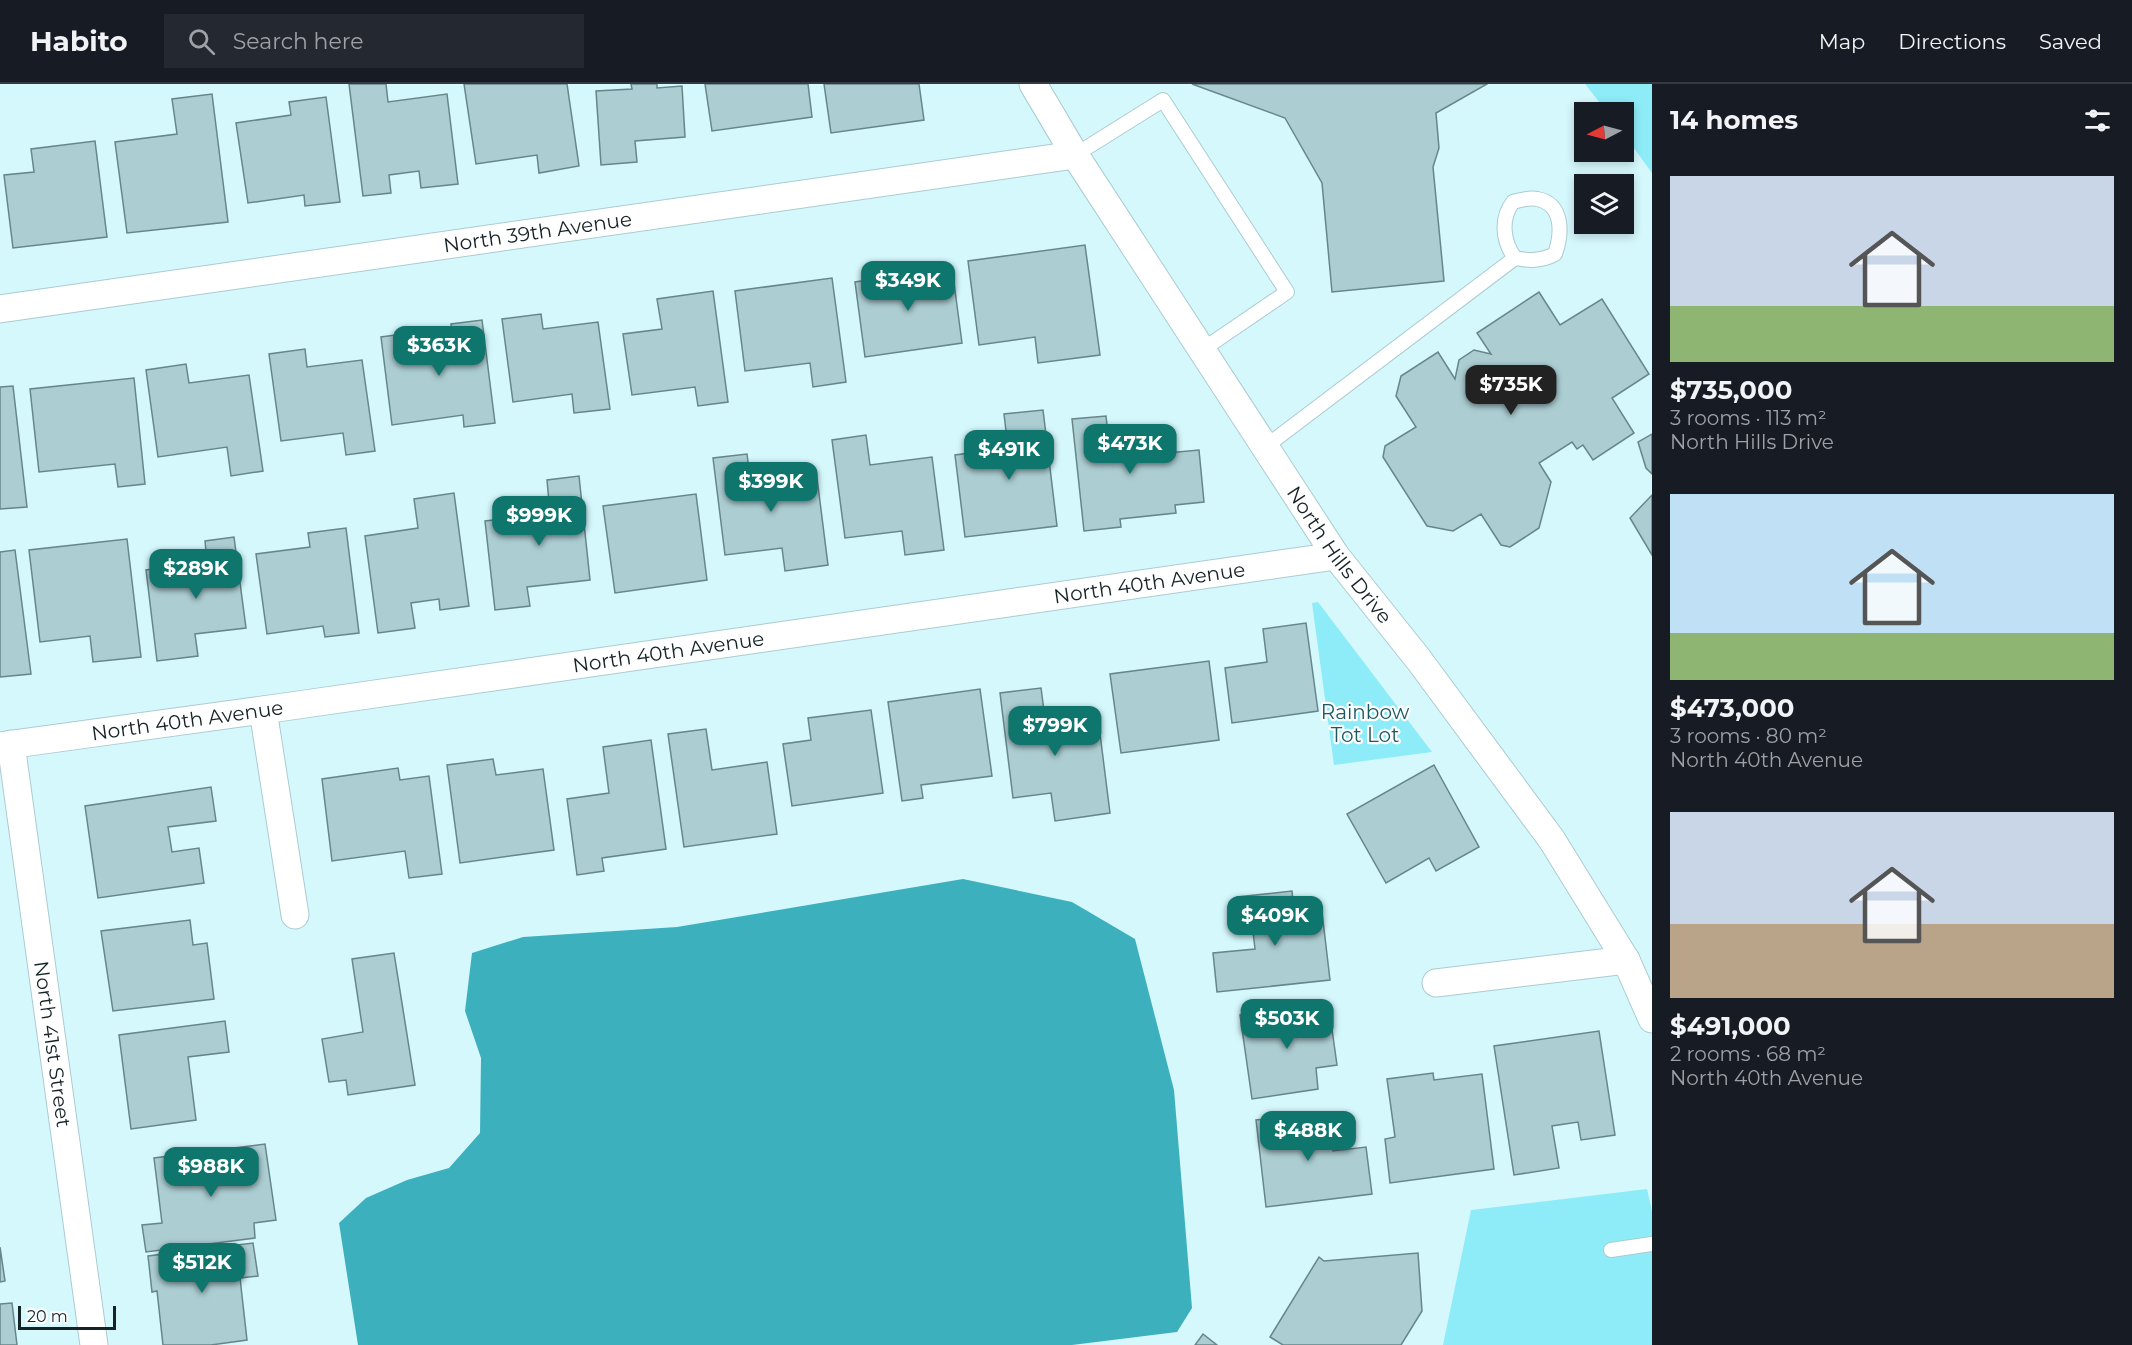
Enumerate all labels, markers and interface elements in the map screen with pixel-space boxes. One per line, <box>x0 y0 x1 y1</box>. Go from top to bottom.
search box <box>164 14 584 68</box>
text: Habito <box>30 24 128 58</box>
icon: search <box>185 25 218 58</box>
text: Search here <box>233 28 364 55</box>
text: Map <box>1819 29 1865 54</box>
text: Directions <box>1898 29 2006 54</box>
text: Saved <box>2039 29 2102 54</box>
north arrow <box>1574 102 1634 162</box>
map controls <box>1574 102 1634 234</box>
text: 14 homes <box>1670 104 1798 136</box>
icon: filters <box>2081 104 2114 137</box>
button: layers <box>1574 174 1634 234</box>
street label: North 39th Avenue <box>442 207 633 257</box>
icon: home <box>1838 215 1946 323</box>
pin: $349K <box>866 261 950 312</box>
text: $349K <box>875 268 941 292</box>
pin: $363K <box>397 326 481 377</box>
text: $363K <box>407 333 471 357</box>
pin: $735K <box>1469 365 1553 416</box>
text: $735K <box>1479 372 1543 396</box>
text: $735,000 <box>1670 374 1792 406</box>
text: 3 rooms · 113 m² <box>1670 406 1827 430</box>
pin: $473K <box>1088 424 1172 475</box>
pin: $491K <box>967 430 1051 481</box>
text: North Hills Drive <box>1670 430 1834 454</box>
text: $473K <box>1098 431 1162 455</box>
text: $491K <box>978 437 1040 461</box>
pin: $399K <box>729 462 813 513</box>
text: $399K <box>739 469 803 493</box>
street label: North Hills Drive <box>1282 482 1397 628</box>
pin: $999K <box>497 496 581 547</box>
text: $999K <box>506 503 572 527</box>
icon: home <box>1838 533 1946 641</box>
pin: $289K <box>154 549 238 600</box>
text: $289K <box>163 556 229 580</box>
street label: North 40th Avenue <box>1052 557 1247 608</box>
street label: North 40th Avenue <box>571 626 766 677</box>
text: $473,000 <box>1670 692 1794 724</box>
street label: North 40th Avenue <box>90 695 285 745</box>
park label: Rainbow Tot Lot <box>1321 700 1410 747</box>
pin: $799K <box>1013 706 1097 757</box>
text: $799K <box>1022 713 1088 737</box>
text: 3 rooms · 80 m² <box>1670 724 1827 748</box>
text: North 40th Avenue <box>1670 748 1863 772</box>
icon: home <box>1838 851 1946 959</box>
pin: $409K <box>1233 896 1317 947</box>
text: $409K <box>1241 903 1309 927</box>
street label: North 41st Street <box>29 959 76 1129</box>
pin: $503K <box>1245 999 1329 1050</box>
text: $503K <box>1255 1006 1319 1030</box>
text: $491,000 <box>1670 1010 1791 1042</box>
text: 2 rooms · 68 m² <box>1670 1042 1826 1066</box>
text: North 40th Avenue <box>1670 1066 1863 1090</box>
pin: $488K <box>1266 1111 1350 1162</box>
text: $488K <box>1274 1118 1342 1142</box>
pin: $988K <box>169 1147 253 1198</box>
text: $988K <box>178 1154 244 1178</box>
pin: $512K <box>160 1243 244 1294</box>
text: $512K <box>172 1250 232 1274</box>
scale bar <box>18 1303 116 1330</box>
text: 20 m <box>27 1307 68 1326</box>

